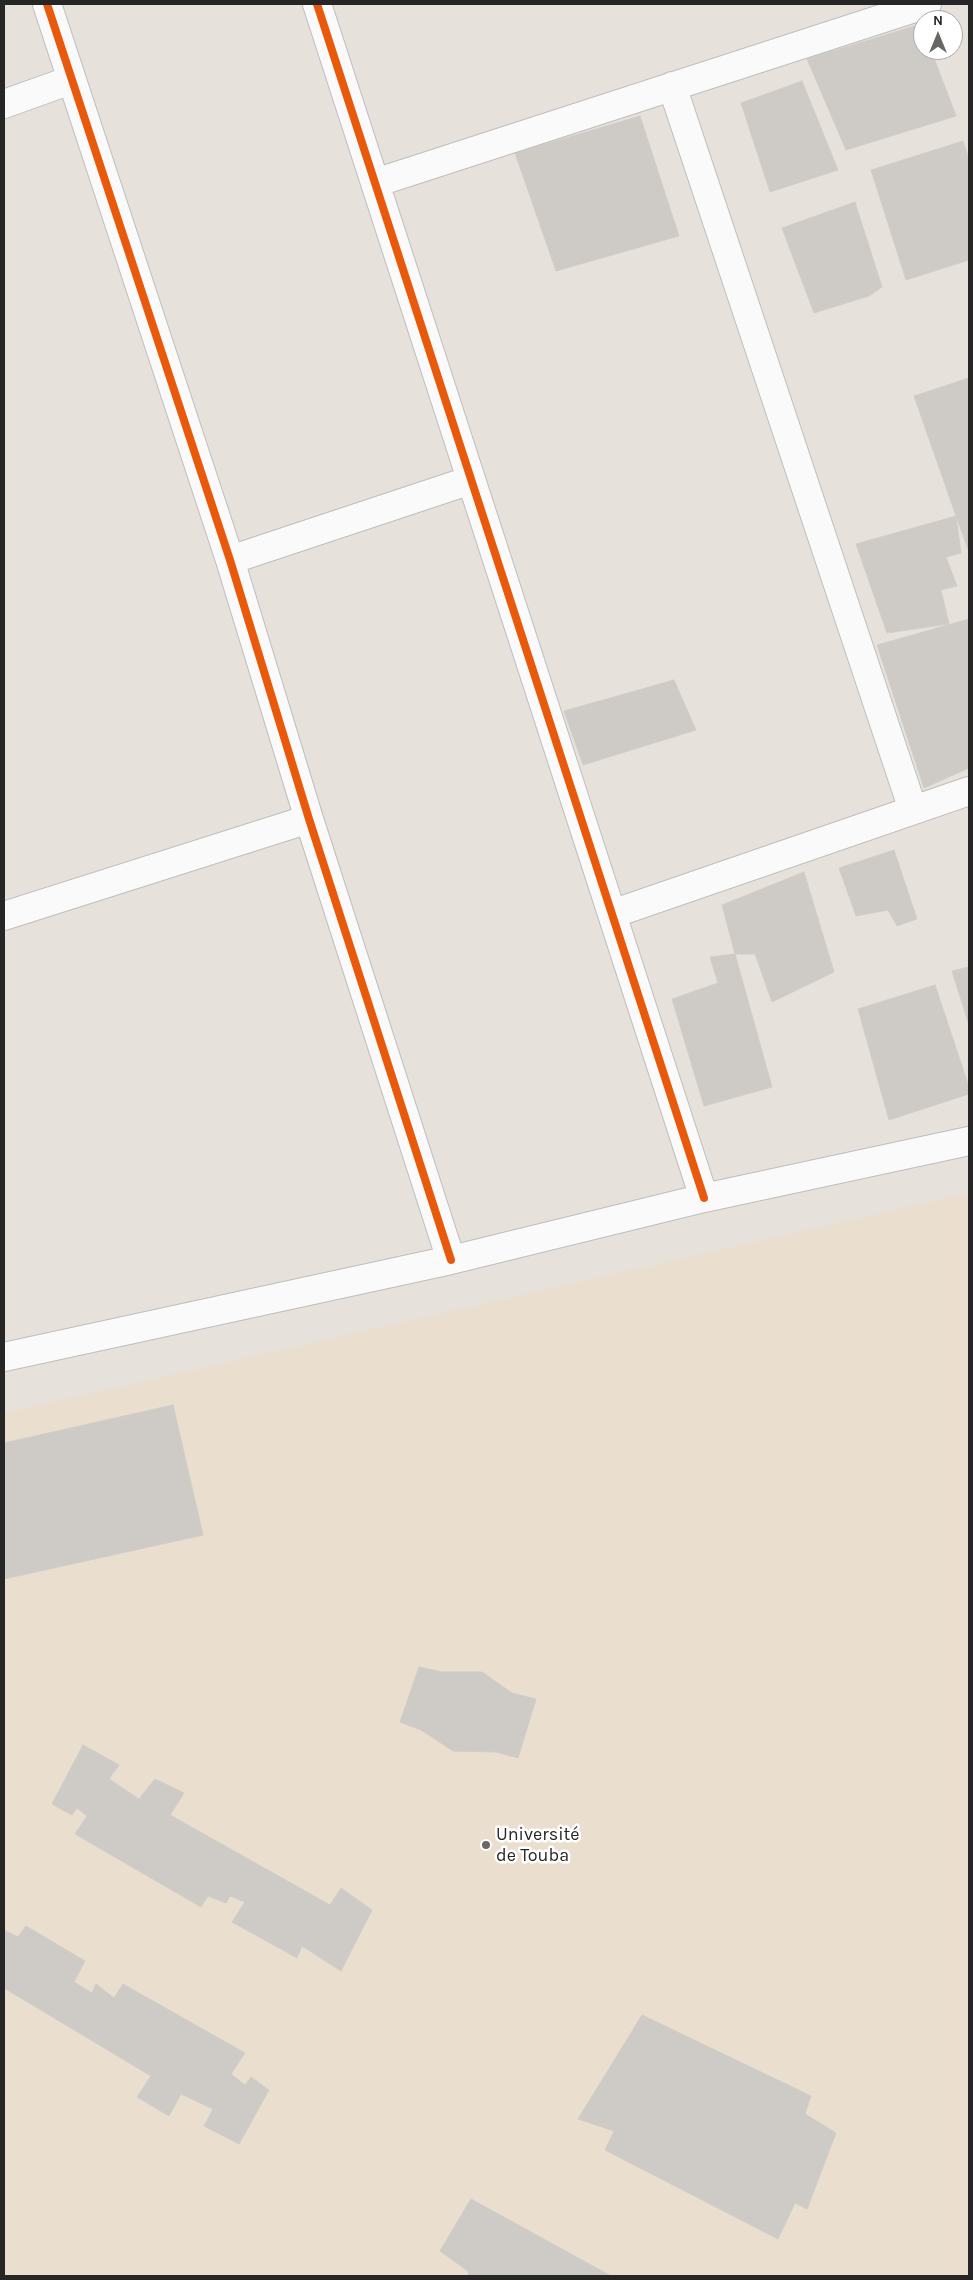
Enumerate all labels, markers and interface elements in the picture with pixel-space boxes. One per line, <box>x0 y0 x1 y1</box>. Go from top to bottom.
north arrow <box>913 10 963 60</box>
text: N <box>933 12 943 29</box>
place label: Université de Touba <box>496 1824 580 1866</box>
marker: Université de Touba <box>480 1839 492 1851</box>

